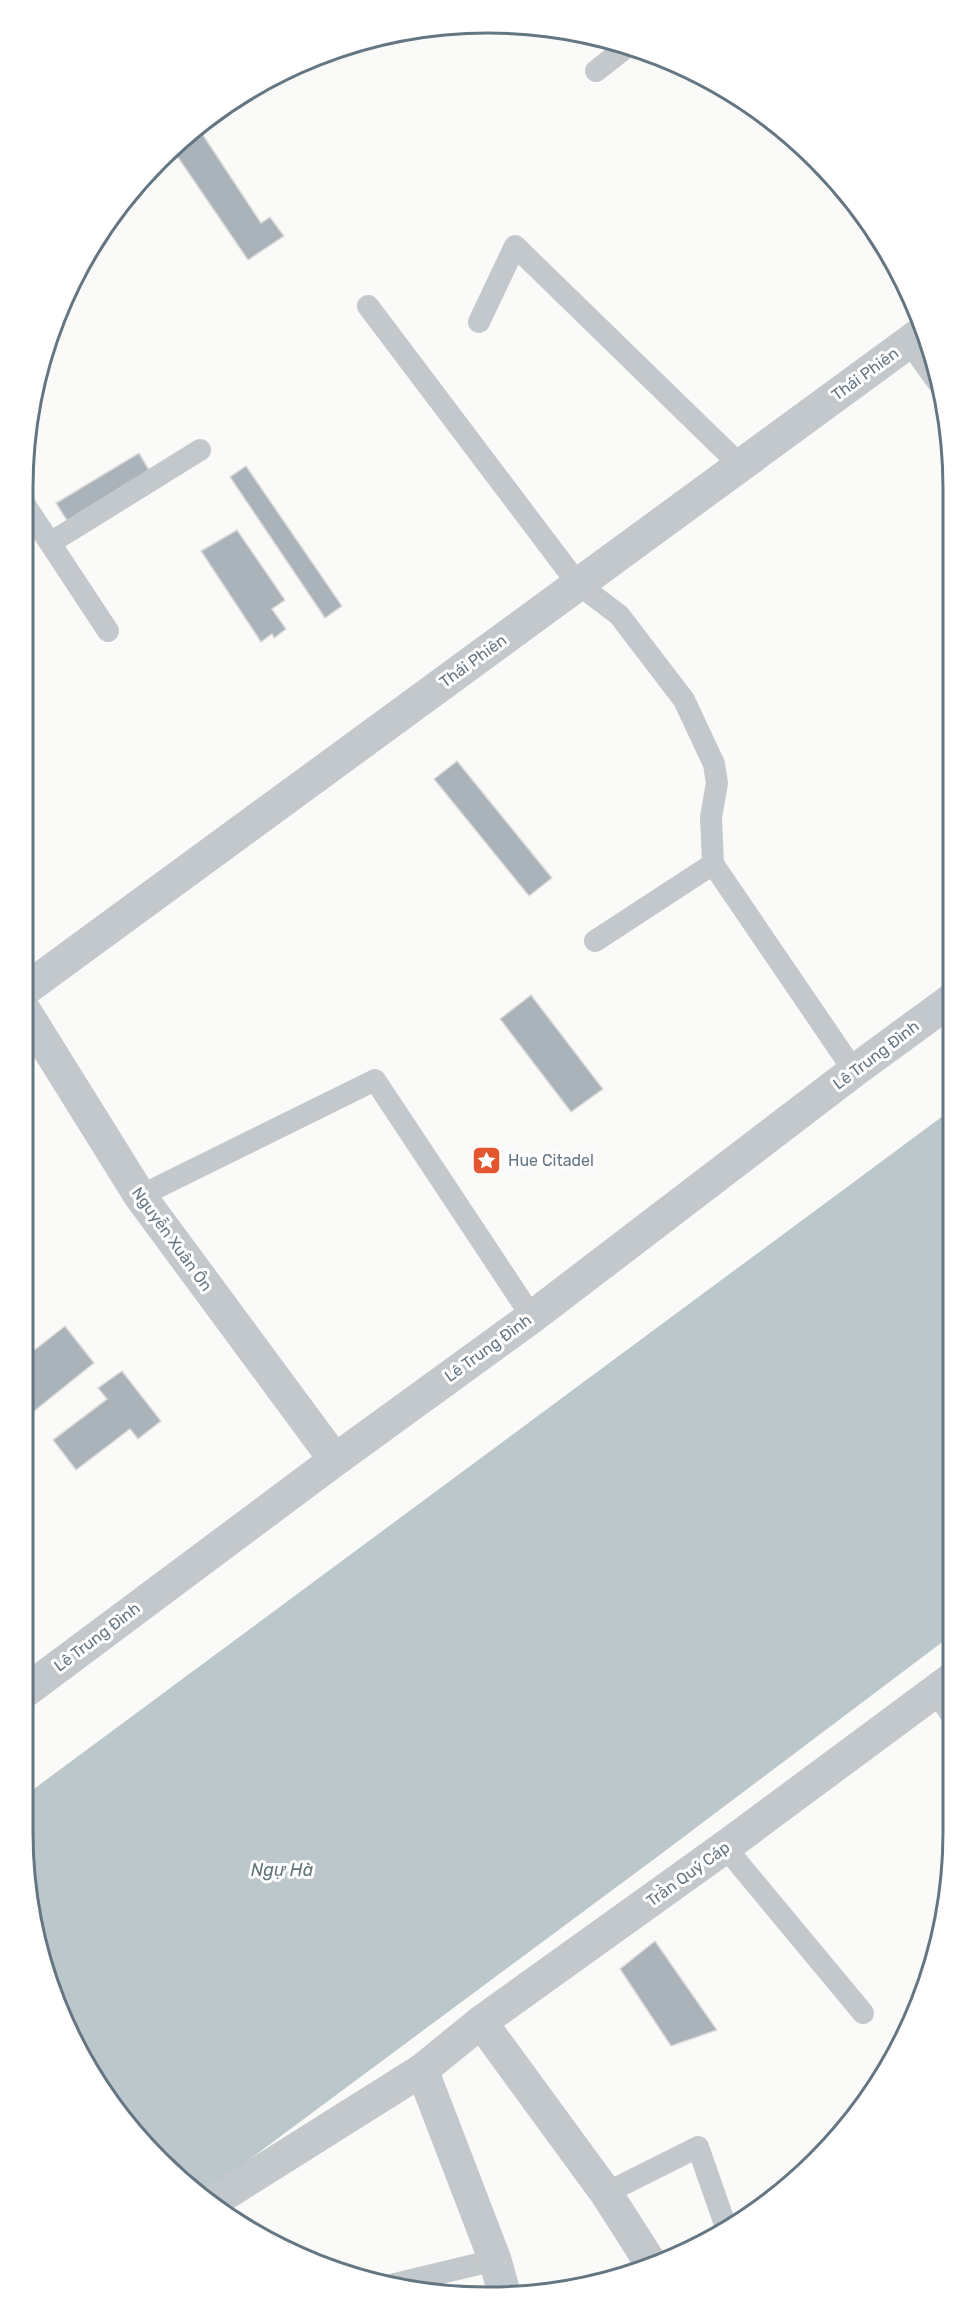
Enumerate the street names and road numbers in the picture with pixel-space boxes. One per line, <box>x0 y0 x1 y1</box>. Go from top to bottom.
street label: Thái Phiên <box>828 343 902 405</box>
street label: Thái Phiên <box>436 630 510 692</box>
street label: Lê Trung Đình <box>829 1017 923 1093</box>
street label: Nguyễn Xuân Ôn <box>128 1182 217 1295</box>
street label: Lê Trung Đình <box>441 1310 535 1386</box>
street label: Lê Trung Đình <box>50 1599 144 1675</box>
street label: Trần Quý Cáp <box>642 1836 733 1911</box>

